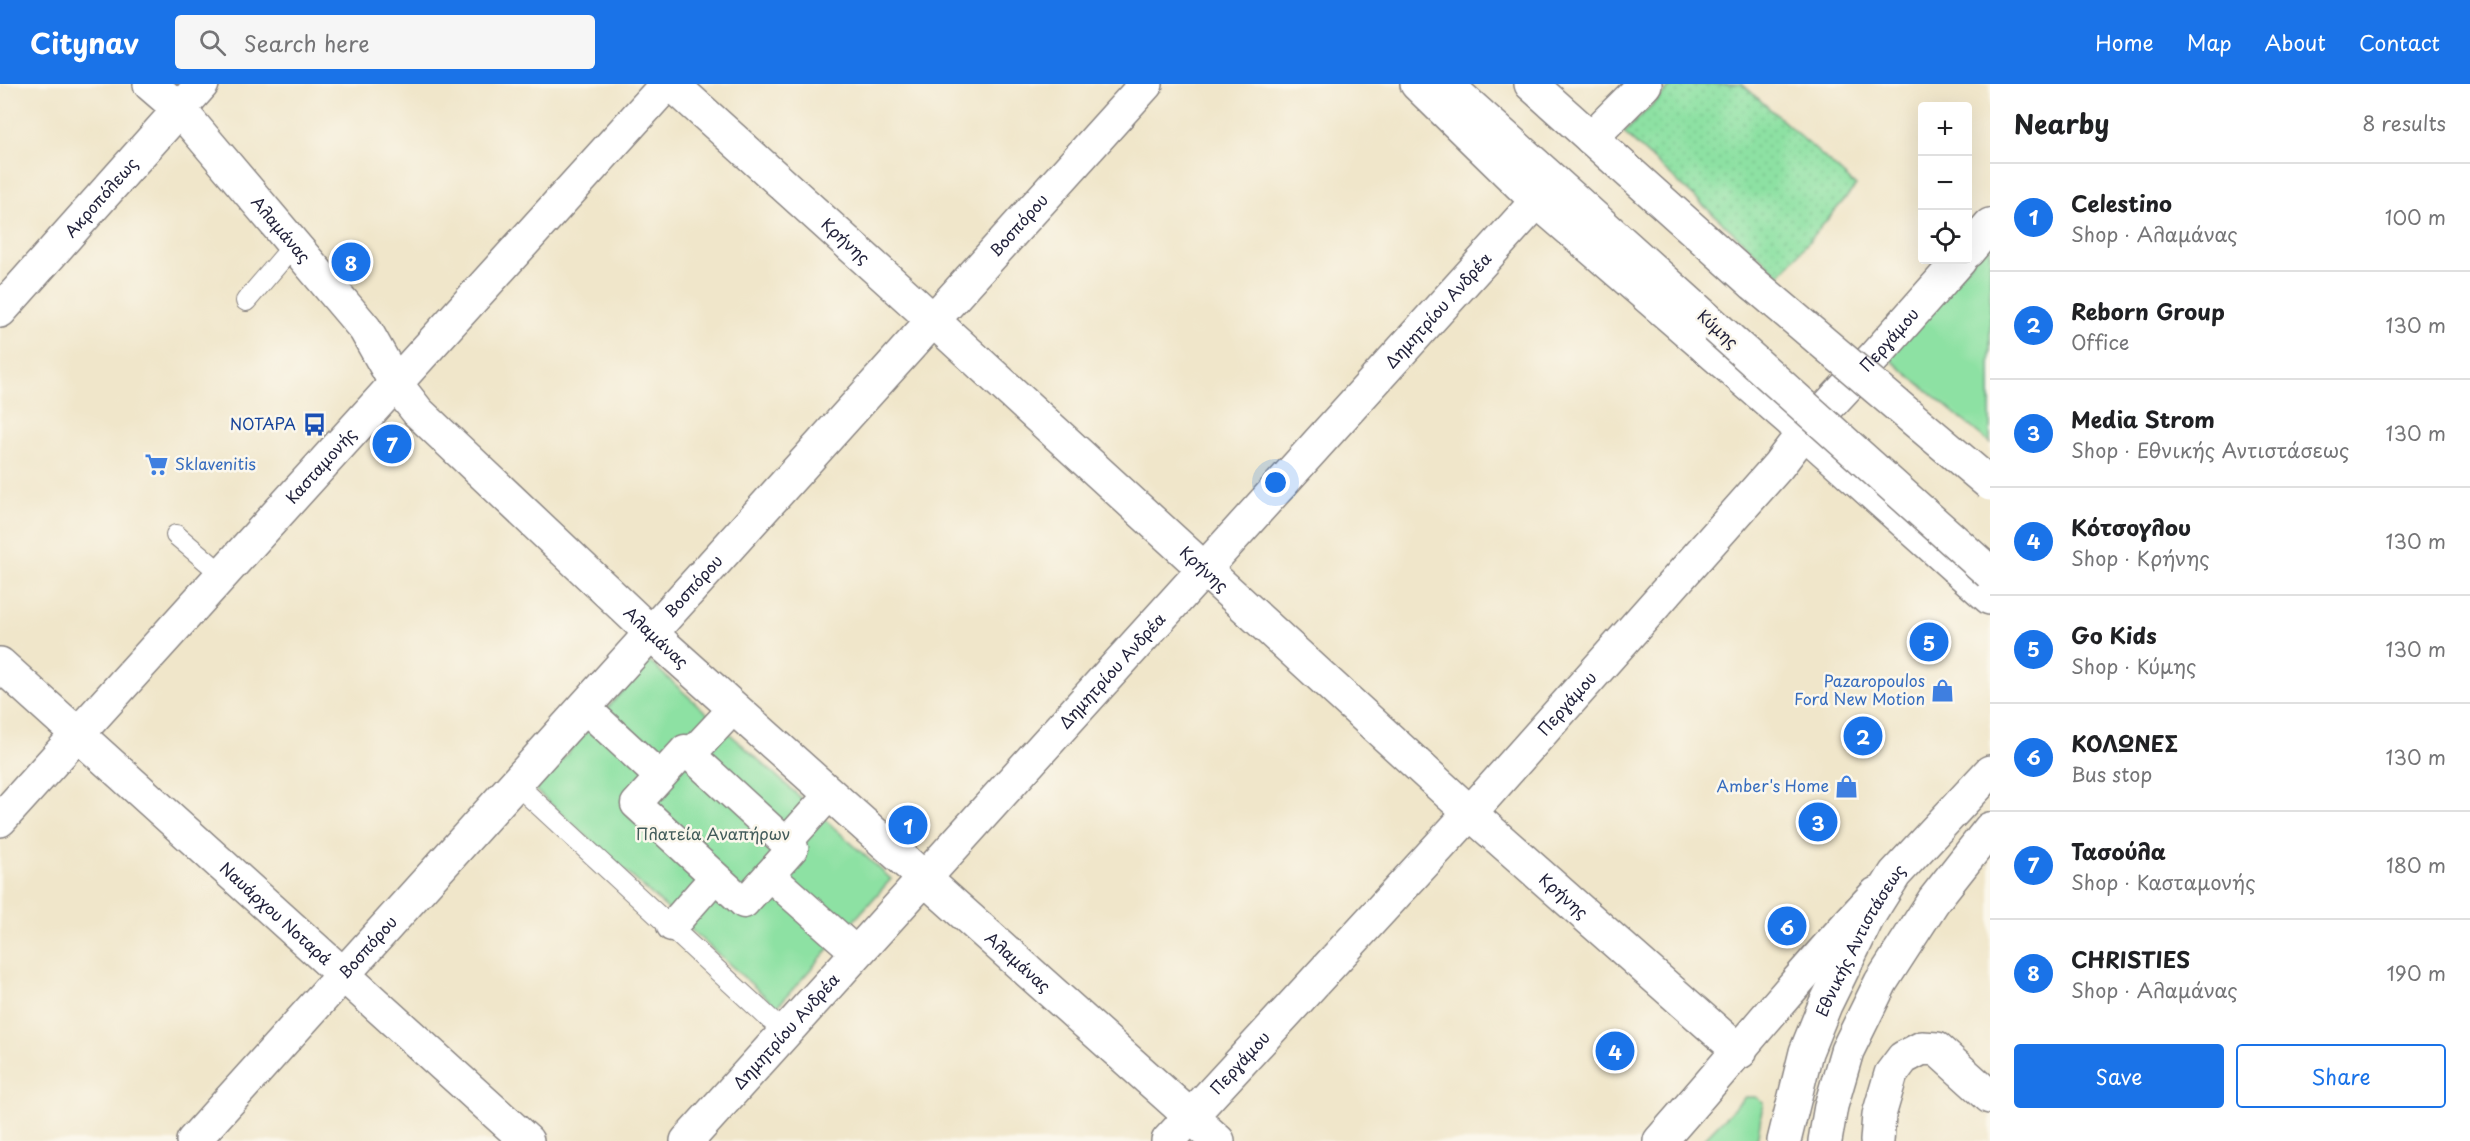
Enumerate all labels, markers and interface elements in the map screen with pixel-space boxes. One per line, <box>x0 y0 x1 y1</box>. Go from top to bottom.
search box <box>175 15 595 69</box>
text: Citynav <box>30 21 139 64</box>
icon: search <box>196 26 229 59</box>
text: Search here <box>244 26 370 59</box>
text: Home <box>2095 26 2154 58</box>
text: Map <box>2187 26 2232 58</box>
text: About <box>2265 26 2326 58</box>
text: Contact <box>2359 26 2440 58</box>
map controls <box>1918 102 1972 264</box>
button: + <box>1918 102 1972 156</box>
text: Nearby <box>2014 104 2109 143</box>
text: 8 results <box>2362 108 2446 138</box>
street label: Ακροπόλεως <box>58 152 142 242</box>
button: − <box>1918 156 1972 210</box>
text: Celestino <box>2071 186 2172 219</box>
street label: Βοσπόρου <box>983 188 1053 261</box>
street label: Αλαμάνας <box>246 190 317 267</box>
text: 1 <box>2029 202 2038 232</box>
text: 100 m <box>2385 202 2446 232</box>
button: locate <box>1918 210 1972 264</box>
street label: Κρήνης <box>817 212 876 269</box>
text: Shop · Αλαμάνας <box>2071 219 2238 249</box>
pin: 8 <box>332 240 370 285</box>
street label: Δημητρίου Ανδρέα <box>1379 246 1497 373</box>
text: Reborn Group <box>2071 294 2225 327</box>
street label: Περγάμου <box>1853 302 1924 377</box>
street label: Κύμης <box>1693 303 1744 353</box>
text: 2 <box>2026 310 2041 340</box>
text: 130 m <box>2386 310 2446 340</box>
text: Office <box>2071 327 2129 357</box>
text: Media Strom <box>2071 402 2215 435</box>
place label: ΝΟΤΑΡΑ <box>230 411 296 435</box>
bus stop icon: ΝΟΤΑΡΑ <box>301 411 327 437</box>
text: 3 <box>2027 418 2040 448</box>
text: 130 m <box>2386 418 2446 448</box>
street label: Κασταμονής <box>279 422 361 508</box>
pin: 7 <box>372 422 412 466</box>
text: Shop · Εθνικής Αντιστάσεως <box>2071 435 2349 465</box>
supermarket icon: Sklavenitis <box>144 451 170 477</box>
place label: Sklavenitis <box>175 451 256 475</box>
your location <box>1261 468 1290 497</box>
text: Κότσογλου <box>2071 510 2191 543</box>
text: 4 <box>2027 526 2040 556</box>
text: 130 m <box>2386 526 2446 556</box>
street label: Κρήνης <box>1175 540 1234 597</box>
text: Shop · Κρήνης <box>2071 543 2210 573</box>
street label: Βοσπόρου <box>658 549 727 622</box>
street label: Αλαμάνας <box>619 600 694 673</box>
street label: Δημητρίου Ανδρέα <box>1053 606 1171 733</box>
text: Go Kids <box>2071 618 2157 651</box>
pin: 5 <box>1910 620 1948 664</box>
text: 5 <box>2027 634 2040 664</box>
text: 130 m <box>2386 634 2446 664</box>
text: Shop · Κύμης <box>2071 651 2196 681</box>
street label: Περγάμου <box>1531 666 1601 740</box>
place label: Pazaropoulos Ford New Motion <box>1794 668 1925 710</box>
shop icon: Pazaropoulos Ford New Motion <box>1930 677 1956 703</box>
pin: 2 <box>1844 714 1882 758</box>
text: ΚΟΛΩΝΕΣ <box>2071 726 2178 759</box>
text: 6 <box>2026 742 2041 772</box>
text: 130 m <box>2386 742 2446 772</box>
text: Bus stop <box>2071 759 2152 789</box>
place label: Amber's Home <box>1717 773 1829 797</box>
shop icon: Amber's Home <box>1834 773 1860 799</box>
pin: 3 <box>1798 800 1838 844</box>
pin: 1 <box>888 802 928 848</box>
park label: Πλατεία Αναπήρων <box>635 821 791 845</box>
text: Τασούλα <box>2071 834 2166 867</box>
text: 7 <box>2028 850 2039 880</box>
text: 180 m <box>2386 850 2446 880</box>
street label: Ναυάρχου Νοταρά <box>215 856 338 970</box>
street label: Εθνικής Αντιστάσεως <box>1809 858 1910 1020</box>
street label: Κρήνης <box>1535 867 1594 924</box>
text: Shop · Κασταμονής <box>2071 867 2256 897</box>
pin: 6 <box>1768 904 1806 948</box>
street label: Βοσπόρου <box>332 910 402 983</box>
street label: Αλαμάνας <box>980 925 1057 997</box>
text: CHRISTIES <box>2071 942 2190 975</box>
text: 8 <box>2027 958 2040 988</box>
text: 190 m <box>2387 958 2446 988</box>
street label: Δημητρίου Ανδρέα <box>727 967 845 1094</box>
text: Shop · Αλαμάνας <box>2071 975 2238 1005</box>
street label: Περγάμου <box>1204 1025 1275 1099</box>
pin: 4 <box>1596 1028 1634 1074</box>
button: Save <box>2014 1044 2224 1108</box>
button: Share <box>2236 1044 2446 1108</box>

